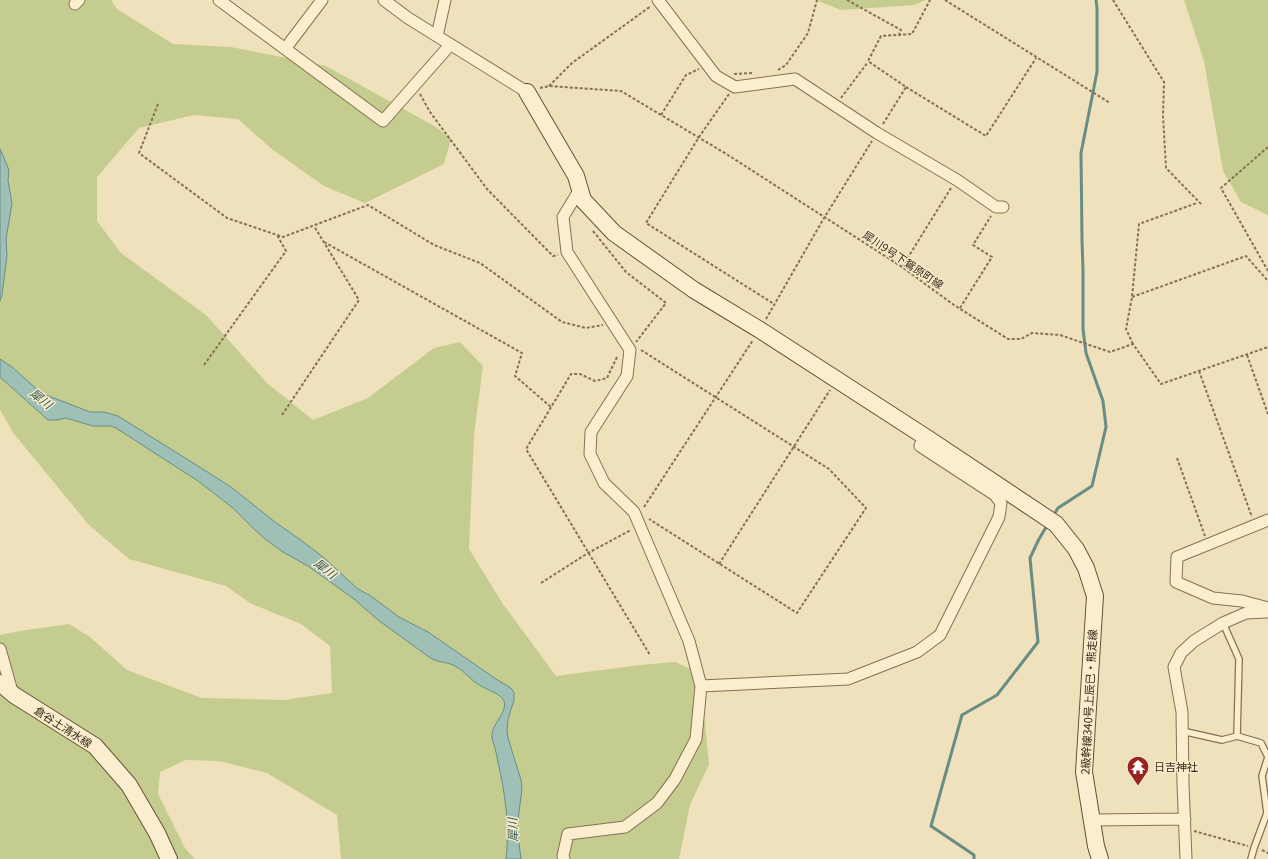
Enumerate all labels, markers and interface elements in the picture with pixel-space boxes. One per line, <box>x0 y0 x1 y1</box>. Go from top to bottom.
street label: 犀川9号下鴛原町線 <box>860 226 947 292</box>
water label: 犀川 <box>27 384 58 413</box>
water label: 犀川 <box>311 554 342 583</box>
street label: 2級幹線340号上辰巳・熊走線 <box>1076 629 1100 775</box>
street label: 倉谷土清水線 <box>32 701 96 751</box>
temple icon: 日吉神社 <box>1125 754 1151 787</box>
place label: 日吉神社 <box>1154 758 1198 774</box>
water label: 犀川 <box>503 816 520 842</box>

